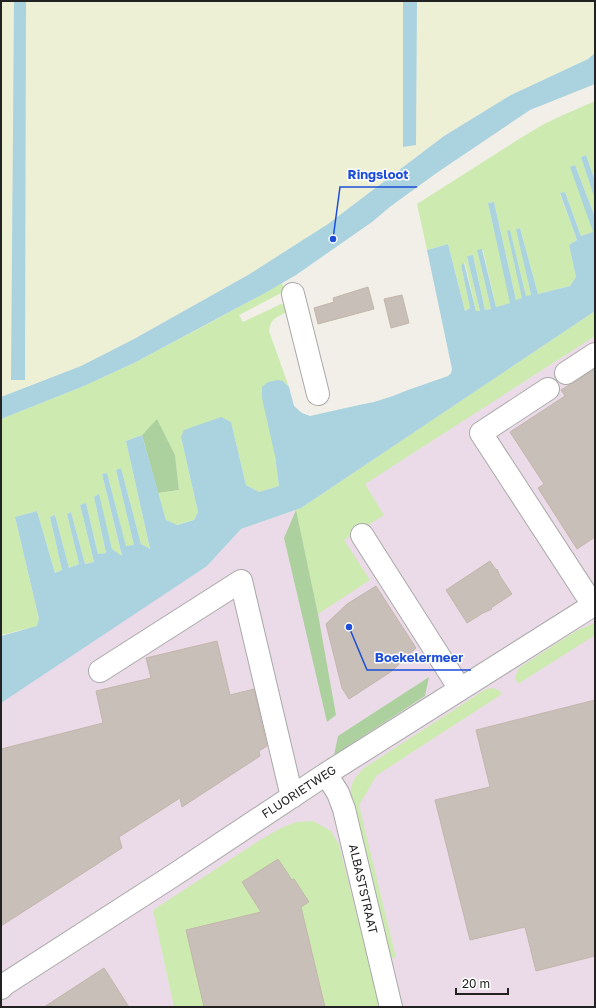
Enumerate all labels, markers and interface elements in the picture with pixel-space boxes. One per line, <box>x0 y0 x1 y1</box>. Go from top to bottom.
callout: Ringsloot <box>340 162 417 187</box>
text: Ringsloot <box>348 166 408 182</box>
callout: Boekelermeer <box>367 645 471 670</box>
text: Boekelermeer <box>375 649 463 665</box>
street label: FLUORIETWEG <box>259 762 339 821</box>
street label: ALBASTSTRAAT <box>346 843 381 936</box>
scale bar <box>456 970 508 996</box>
text: 20 m <box>462 976 490 991</box>

